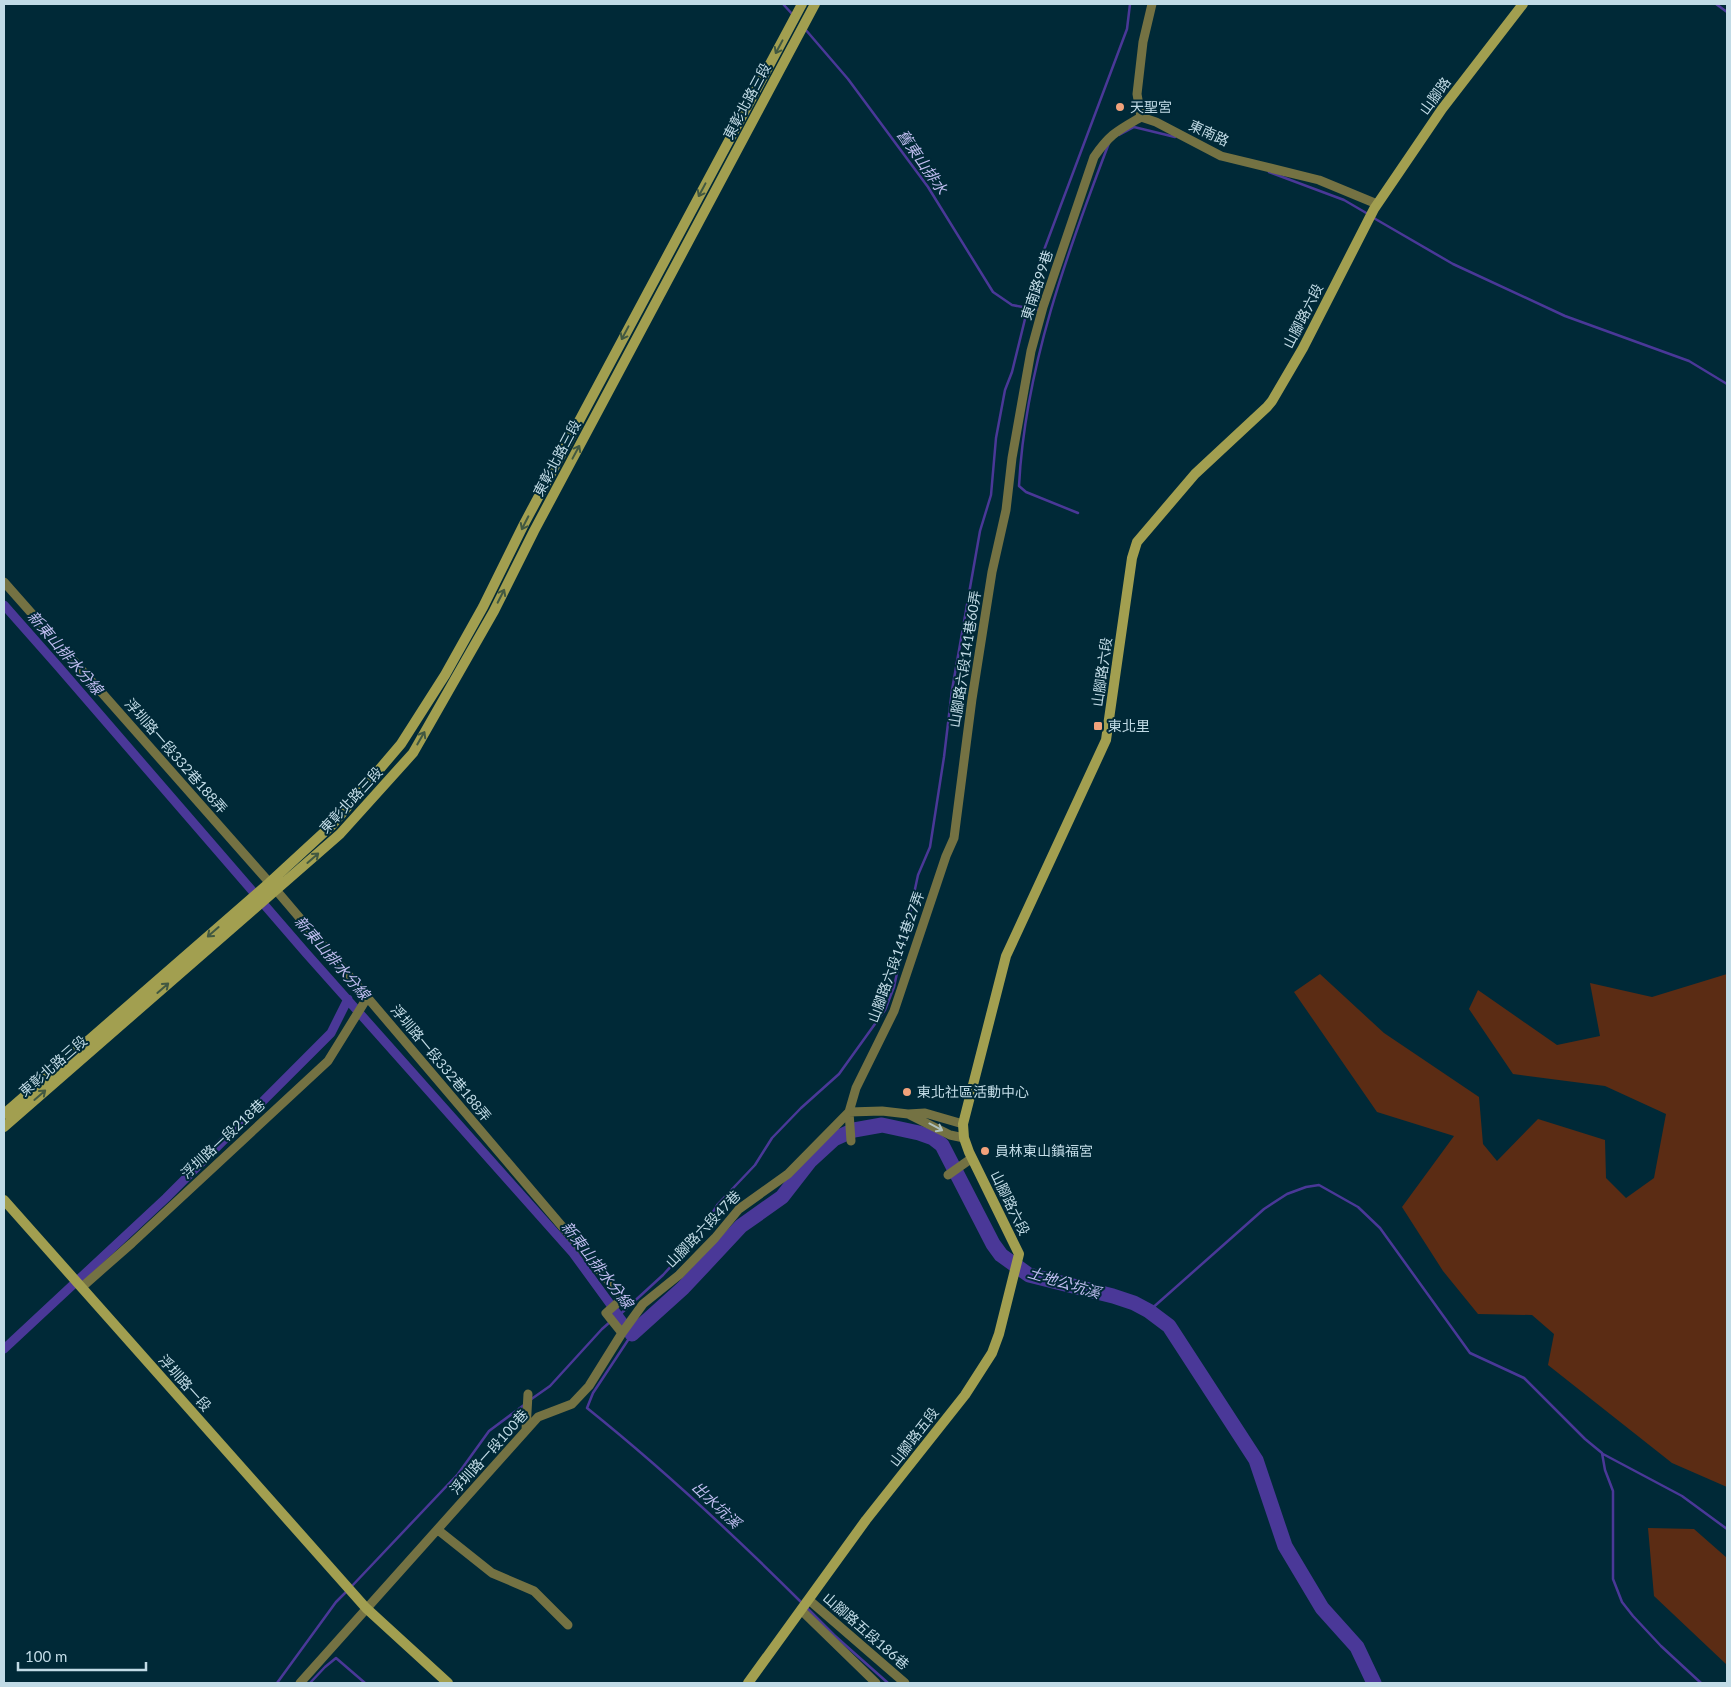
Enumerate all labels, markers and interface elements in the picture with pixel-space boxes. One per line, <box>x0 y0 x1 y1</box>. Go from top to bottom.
one-way arrow <box>773 39 783 53</box>
street label: 東彰北路三段 <box>719 60 774 142</box>
street label: 山腳路 <box>1415 74 1454 118</box>
place label: 天聖宮 <box>1130 98 1172 115</box>
marker: 天聖宮 <box>1114 101 1126 113</box>
street label: 東南路 <box>1187 116 1232 149</box>
water label: 舊東山排水 <box>894 126 952 198</box>
one-way arrow <box>697 182 706 197</box>
street label: 東南路99巷 <box>1017 248 1056 322</box>
street label: 山腳路六段 <box>1279 281 1326 351</box>
one-way arrow <box>620 325 629 340</box>
street label: 東彰北路三段 <box>529 417 584 499</box>
one-way arrow <box>572 445 581 460</box>
one-way arrow <box>520 515 529 530</box>
one-way arrow <box>497 589 507 604</box>
street label: 山腳路六段141巷60弄 <box>945 589 984 729</box>
water label: 新東山排水分線 <box>25 607 108 699</box>
street label: 山腳路六段 <box>1088 636 1115 708</box>
street label: 浮圳路一段332巷188弄 <box>122 695 231 817</box>
place label: 東北里 <box>1108 717 1150 734</box>
marker: 東北里 <box>1092 720 1104 732</box>
one-way arrow <box>417 731 427 745</box>
street label: 東彰北路三段 <box>316 763 385 836</box>
one-way arrow <box>306 852 319 864</box>
street label: 山腳路六段141巷27弄 <box>864 889 927 1025</box>
water label: 新東山排水分線 <box>292 912 375 1004</box>
one-way arrow <box>207 926 220 937</box>
one-way arrow <box>156 983 169 994</box>
street label: 浮圳路一段332巷188弄 <box>388 1001 495 1124</box>
street label: 東彰北路三段 <box>15 1032 90 1100</box>
place label: 東北社區活動中心 <box>917 1083 1029 1100</box>
marker: 東北社區活動中心 <box>901 1086 913 1098</box>
one-way arrow <box>34 1089 47 1101</box>
street label: 浮圳路一段218巷 <box>177 1095 268 1182</box>
one-way arrow <box>928 1122 943 1132</box>
place label: 員林東山鎮福宮 <box>995 1142 1093 1159</box>
marker: 員林東山鎮福宮 <box>979 1145 991 1157</box>
street label: 山腳路六段 <box>987 1168 1033 1238</box>
street label: 山腳路六段47巷 <box>662 1187 744 1271</box>
water label: 新東山排水分線 <box>558 1217 638 1313</box>
water label: 土地公坑溪 <box>1026 1262 1105 1302</box>
street label: 浮圳路一段 <box>156 1351 215 1414</box>
street label: 山腳路五段 <box>885 1404 942 1470</box>
street label: 浮圳路一段100巷 <box>446 1406 531 1498</box>
water label: 出水坑溪 <box>689 1477 746 1533</box>
street label: 山腳路五段186巷 <box>820 1589 913 1673</box>
scale bar <box>18 1640 145 1672</box>
text: 100 m <box>25 1647 67 1665</box>

